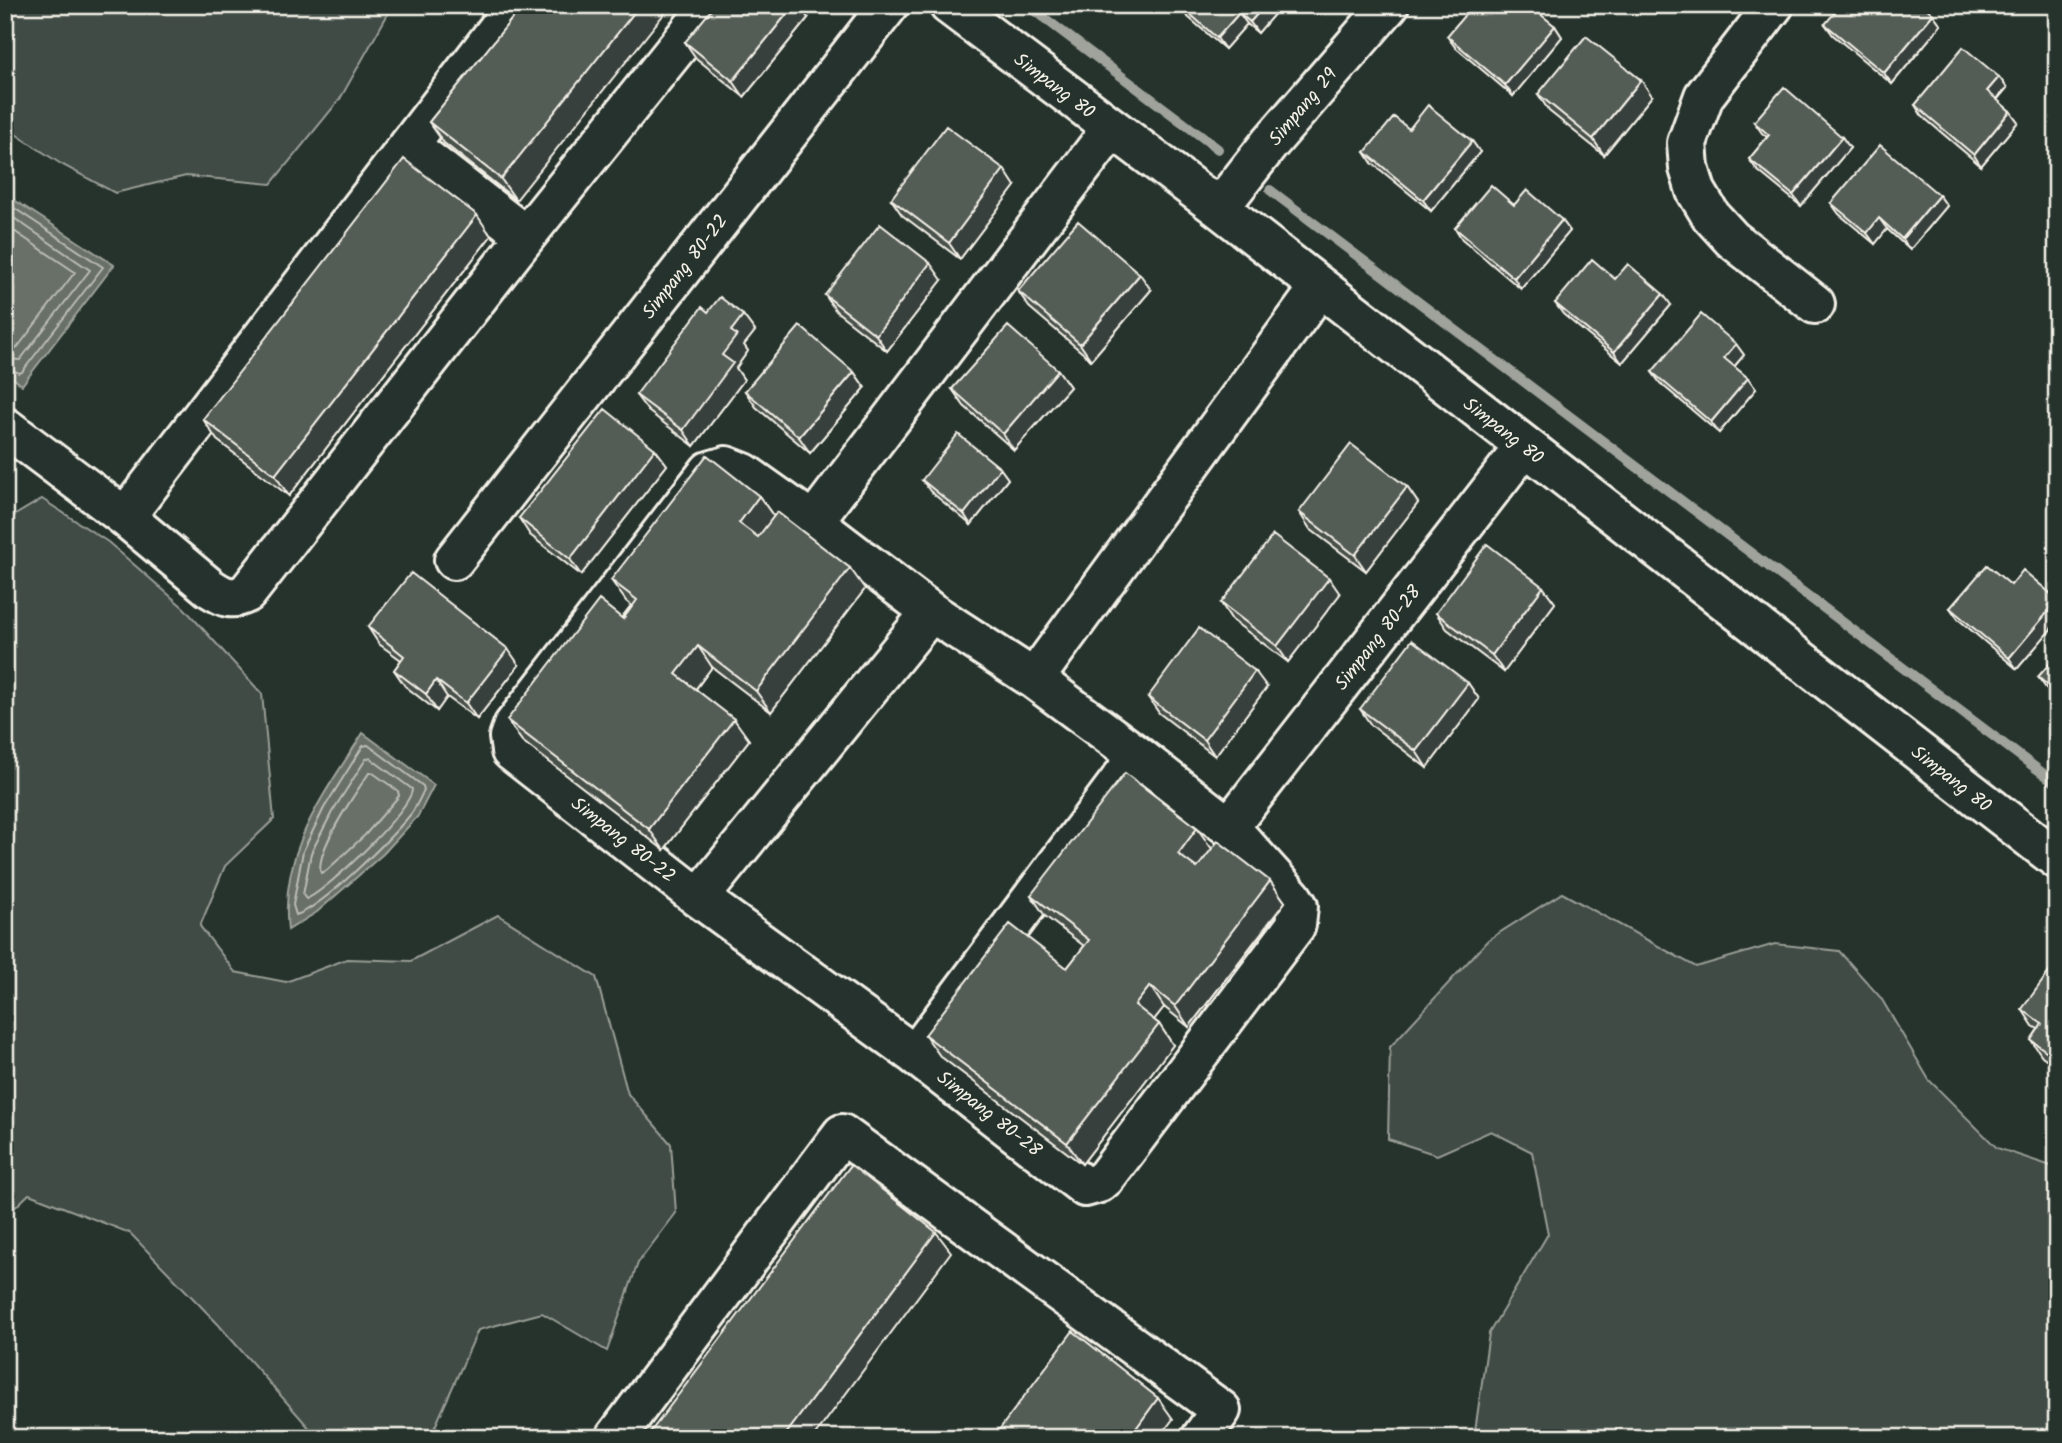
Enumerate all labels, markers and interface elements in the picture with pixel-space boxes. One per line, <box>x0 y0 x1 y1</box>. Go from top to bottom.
street label: Simpang 80 <box>1007 46 1101 127</box>
street label: Simpang 29 <box>1262 61 1345 153</box>
street label: Simpang 80-22 <box>635 208 736 326</box>
street label: Simpang 80 <box>1456 390 1550 473</box>
street label: Simpang 80-28 <box>1328 579 1430 697</box>
street label: Simpang 80 <box>1904 738 1998 821</box>
street label: Simpang 80-22 <box>564 790 682 891</box>
street label: Simpang 80-28 <box>930 1064 1048 1166</box>

